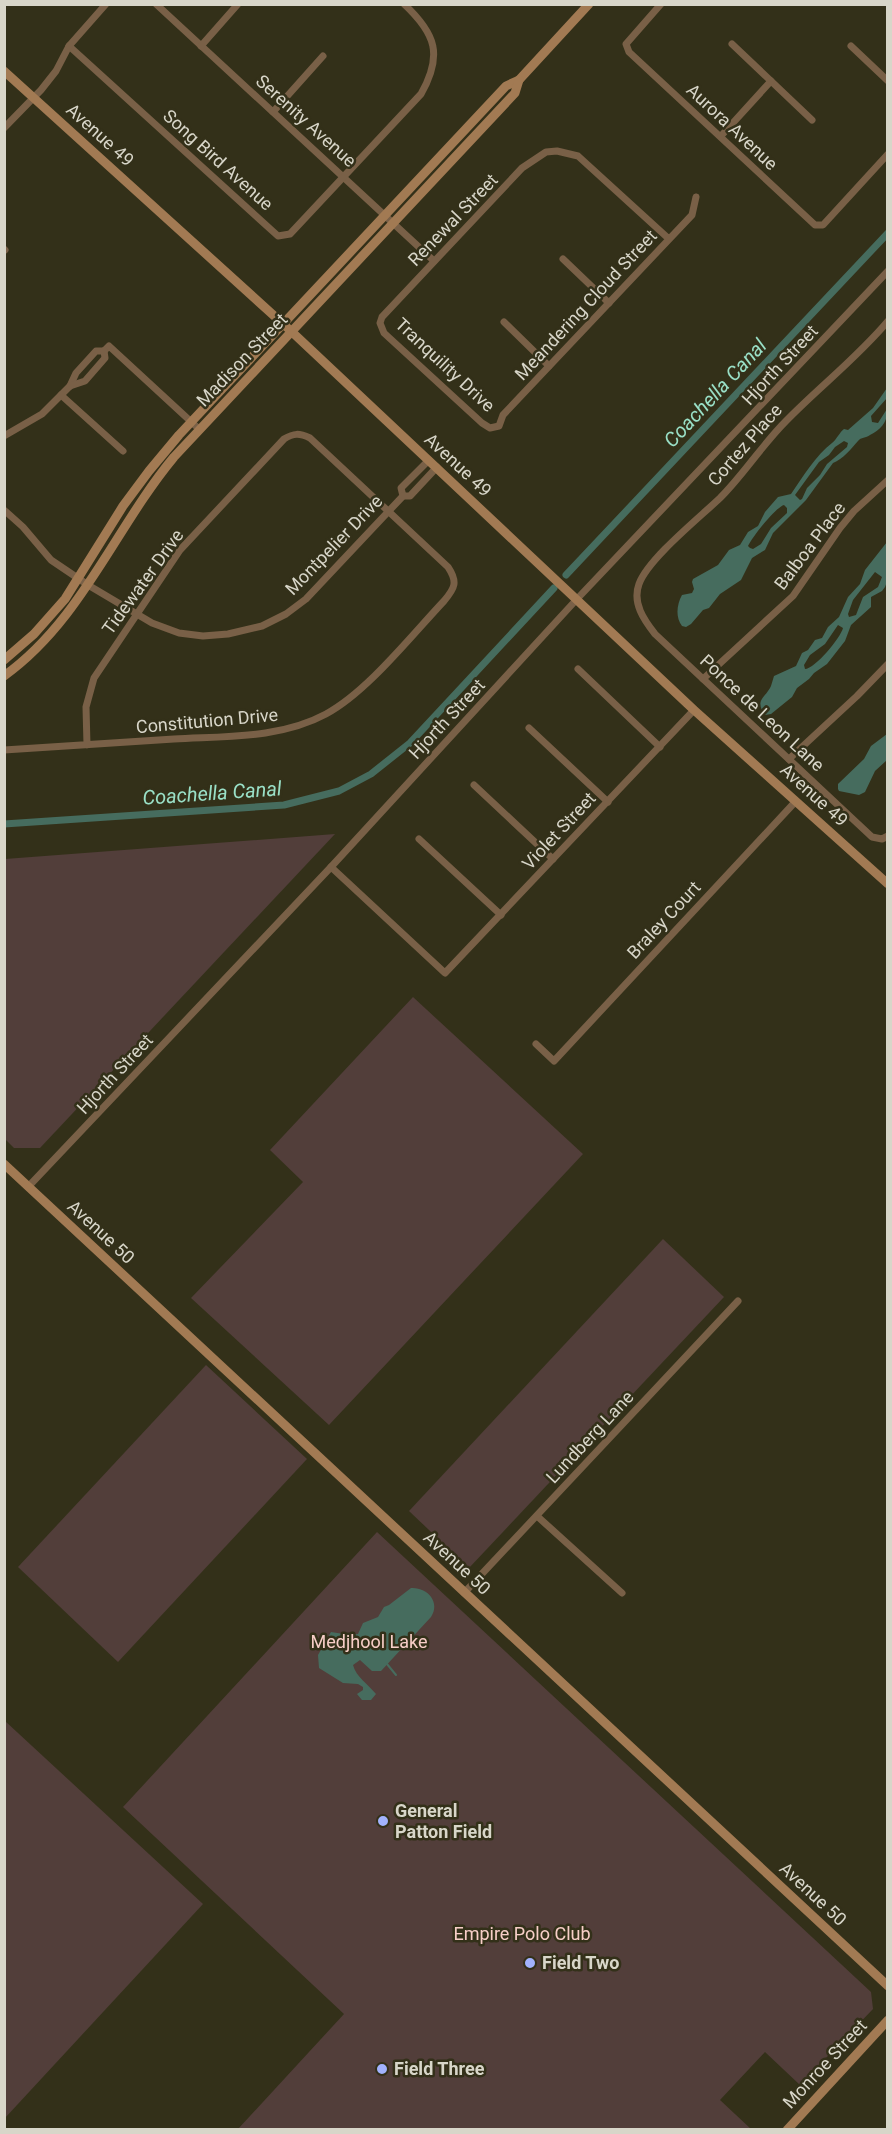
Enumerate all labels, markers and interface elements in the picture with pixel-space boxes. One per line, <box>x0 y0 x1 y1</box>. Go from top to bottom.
street label: Serenity Avenue <box>252 70 361 171</box>
street label: Aurora Avenue <box>683 79 782 174</box>
street label: Avenue 49 <box>62 99 138 170</box>
street label: Song Bird Avenue <box>159 105 278 214</box>
street label: Renewal Street <box>403 169 502 270</box>
street label: Meandering Cloud Street <box>510 225 661 384</box>
street label: Madison Street <box>192 309 291 411</box>
street label: Tranquility Drive <box>391 313 499 416</box>
street label: Hjorth Street <box>737 320 822 409</box>
water label: Coachella Canal <box>659 334 772 452</box>
street label: Cortez Place <box>703 399 786 490</box>
street label: Avenue 49 <box>421 428 496 501</box>
street label: Montpelier Drive <box>281 490 387 599</box>
street label: Balboa Place <box>770 498 849 594</box>
street label: Tidewater Drive <box>97 525 188 638</box>
street label: Ponce de Leon Lane <box>696 650 829 776</box>
street label: Hjorth Street <box>404 674 489 763</box>
street label: Constitution Drive <box>135 704 279 737</box>
street label: Avenue 49 <box>776 759 852 830</box>
water label: Coachella Canal <box>142 776 283 810</box>
street label: Violet Street <box>518 788 600 874</box>
street label: Braley Court <box>623 877 705 963</box>
street label: Hjorth Street <box>72 1029 157 1118</box>
street label: Avenue 50 <box>64 1195 139 1268</box>
street label: Lundberg Lane <box>542 1386 638 1487</box>
street label: Avenue 50 <box>420 1526 495 1599</box>
park label: Medjhool Lake <box>311 1631 427 1652</box>
place label: General Patton Field <box>395 1800 492 1842</box>
marker: General Patton Field <box>376 1814 390 1828</box>
street label: Avenue 50 <box>776 1857 851 1930</box>
park label: Empire Polo Club <box>453 1923 591 1944</box>
place label: Field Two <box>542 1952 619 1973</box>
marker: Field Two <box>523 1956 537 1970</box>
street label: Monroe Street <box>778 2015 871 2112</box>
place label: Field Three <box>394 2058 485 2079</box>
marker: Field Three <box>375 2062 389 2076</box>

